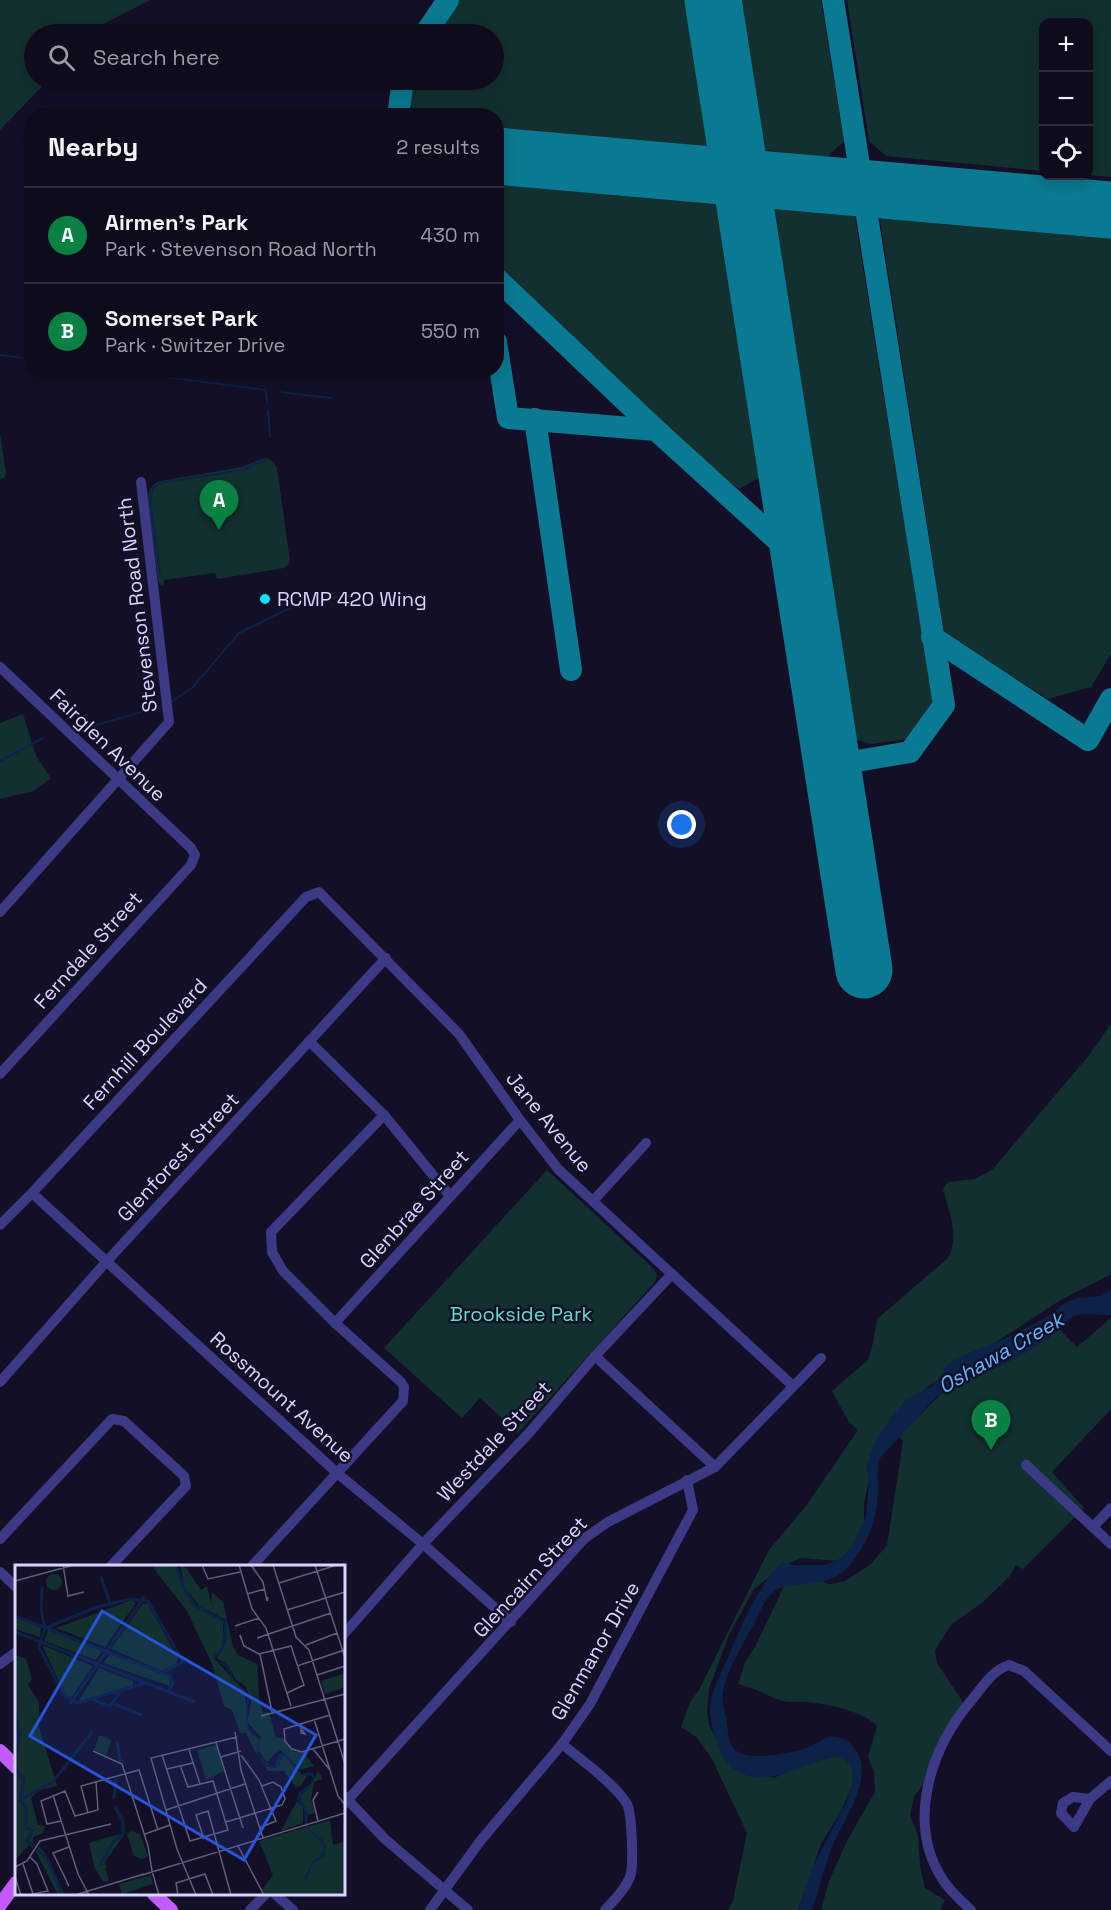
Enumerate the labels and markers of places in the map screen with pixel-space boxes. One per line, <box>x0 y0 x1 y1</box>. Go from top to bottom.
pin: A <box>200 480 238 530</box>
place label: RCMP 420 Wing <box>277 586 427 612</box>
marker: RCMP 420 Wing <box>258 592 272 606</box>
pin: B <box>972 1400 1010 1450</box>

